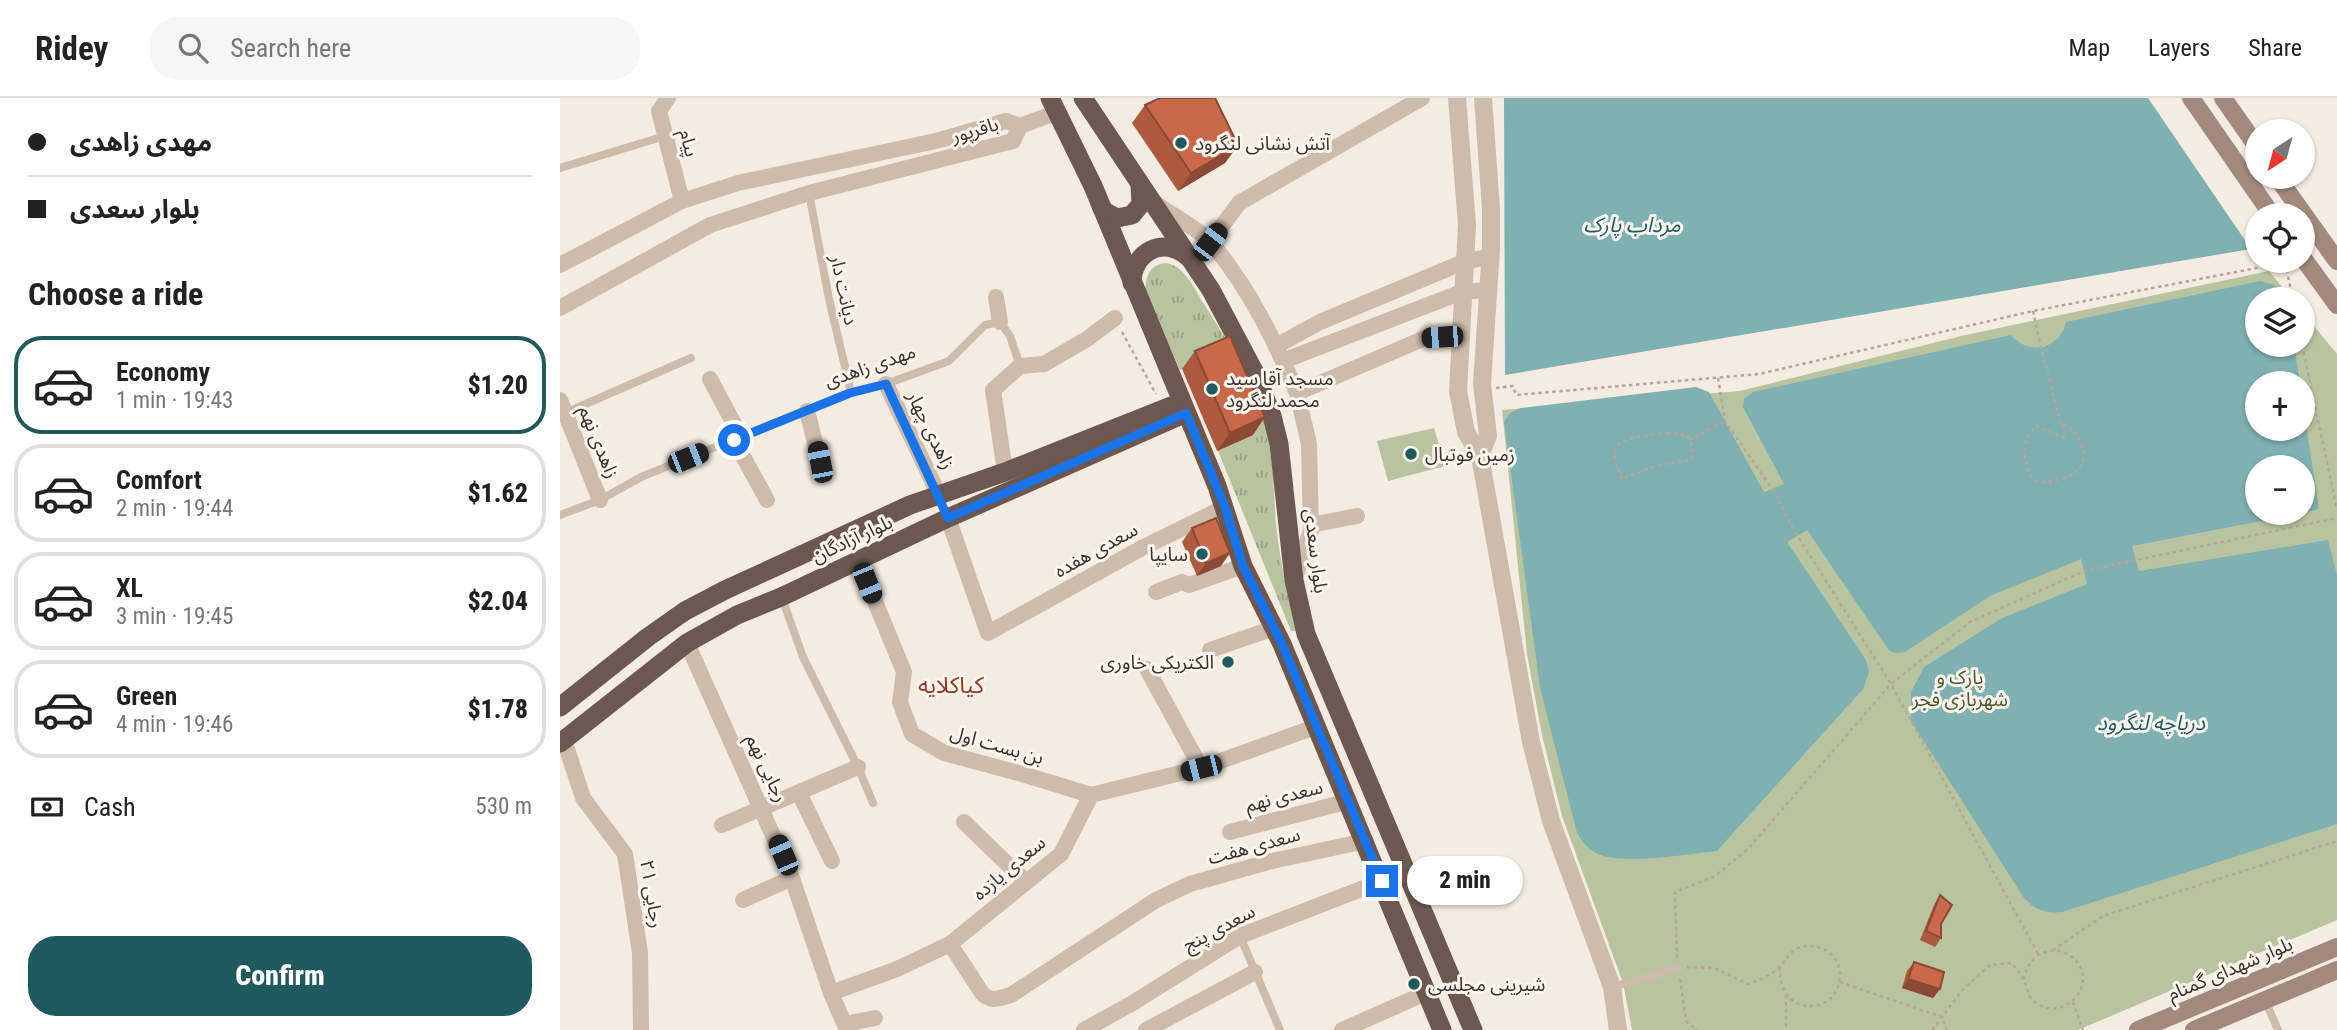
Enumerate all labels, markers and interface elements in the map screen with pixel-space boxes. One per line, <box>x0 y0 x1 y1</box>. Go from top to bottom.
search box <box>150 17 640 80</box>
text: Ridey <box>35 29 108 68</box>
icon: search <box>174 29 212 67</box>
text: Search here <box>230 33 351 63</box>
text: Map <box>2069 34 2110 62</box>
text: Layers <box>2148 34 2210 62</box>
text: Share <box>2248 34 2302 62</box>
street label: باقرپور <box>948 112 1001 149</box>
north arrow <box>2245 119 2315 189</box>
map controls <box>2245 119 2315 525</box>
text: مهدی زاهدی <box>70 127 212 157</box>
street label: پیام <box>672 127 703 160</box>
place label: آتش نشانی لنگرود <box>1195 132 1332 155</box>
marker: آتش نشانی لنگرود <box>1173 135 1189 151</box>
text: بلوار سعدی <box>70 194 200 224</box>
button: locate <box>2245 203 2315 273</box>
water label: مرداب پارک <box>1583 213 1681 239</box>
car <box>1189 219 1232 265</box>
street label: دیانت دار <box>825 252 863 327</box>
text: Choose a ride <box>28 275 203 313</box>
button: layers <box>2245 287 2315 357</box>
car <box>1421 325 1464 349</box>
street label: مهدی زاهدی <box>821 340 919 392</box>
icon: car <box>32 354 95 417</box>
text: Economy <box>116 357 210 387</box>
place label: مسجد آقا سید محمد لنگرود <box>1226 367 1334 412</box>
text: $1.20 <box>467 370 528 400</box>
button: + <box>2245 371 2315 441</box>
marker: مسجد آقا سید محمد لنگرود <box>1204 381 1220 397</box>
street label: زاهدی چهار <box>901 386 960 473</box>
text: 1 min · 19:43 <box>116 387 233 414</box>
street label: زاهدی نهم <box>571 402 624 483</box>
route start <box>718 424 750 456</box>
car <box>806 439 835 485</box>
car <box>665 440 712 476</box>
place label: زمین فوتبال <box>1425 443 1515 466</box>
marker: زمین فوتبال <box>1403 446 1419 462</box>
button: − <box>2245 455 2315 525</box>
icon: car <box>32 462 95 525</box>
text: Comfort <box>116 465 202 495</box>
text: $1.62 <box>467 478 528 508</box>
text: 2 min · 19:44 <box>116 495 233 522</box>
street label: بلوار سعدی <box>1299 507 1333 595</box>
street label: بلوار آزادگان <box>808 510 896 568</box>
street label: سعدی هفده <box>1050 518 1142 582</box>
place label: سایپا <box>1149 543 1188 567</box>
marker: سایپا <box>1194 546 1210 562</box>
car <box>850 560 885 606</box>
icon: car <box>32 570 95 633</box>
text: XL <box>116 573 143 603</box>
text: $2.04 <box>467 586 528 616</box>
text: 3 min · 19:45 <box>116 603 233 630</box>
place label: الکتریکی خاوری <box>1101 651 1214 674</box>
marker: الکتریکی خاوری <box>1220 654 1236 670</box>
park label: پارک و شهربازی فجر <box>1911 666 2008 711</box>
district label: کیاکلایه <box>918 672 985 699</box>
icon: car <box>32 678 95 741</box>
text: Green <box>116 681 177 711</box>
text: $1.78 <box>467 694 528 724</box>
text: 4 min · 19:46 <box>116 711 233 738</box>
water label: دریاچه لنگرود <box>2097 711 2206 737</box>
street label: بن بست اول <box>948 721 1046 769</box>
street label: رجایی نهم <box>739 730 793 807</box>
car <box>1179 753 1224 783</box>
street label: سعدی نهم <box>1243 775 1326 820</box>
icon: cash <box>28 788 66 826</box>
text: Cash <box>84 792 136 822</box>
text: 530 m <box>475 793 532 820</box>
street label: سعدی هفت <box>1205 823 1303 869</box>
street label: سعدی یازده <box>968 831 1050 905</box>
car <box>766 832 801 878</box>
callout: 2 min <box>1406 856 1522 906</box>
street label: رجایی ۲۱ <box>635 858 669 930</box>
route end <box>1366 865 1398 897</box>
text: 2 min <box>1439 867 1491 894</box>
street label: سعدی پنج <box>1179 899 1260 959</box>
street label: بلوار شهدای گمنام <box>2164 932 2297 1008</box>
button: Confirm <box>28 936 532 1016</box>
place label: شیرینی مجلسی <box>1428 973 1545 996</box>
marker: شیرینی مجلسی <box>1406 976 1422 992</box>

